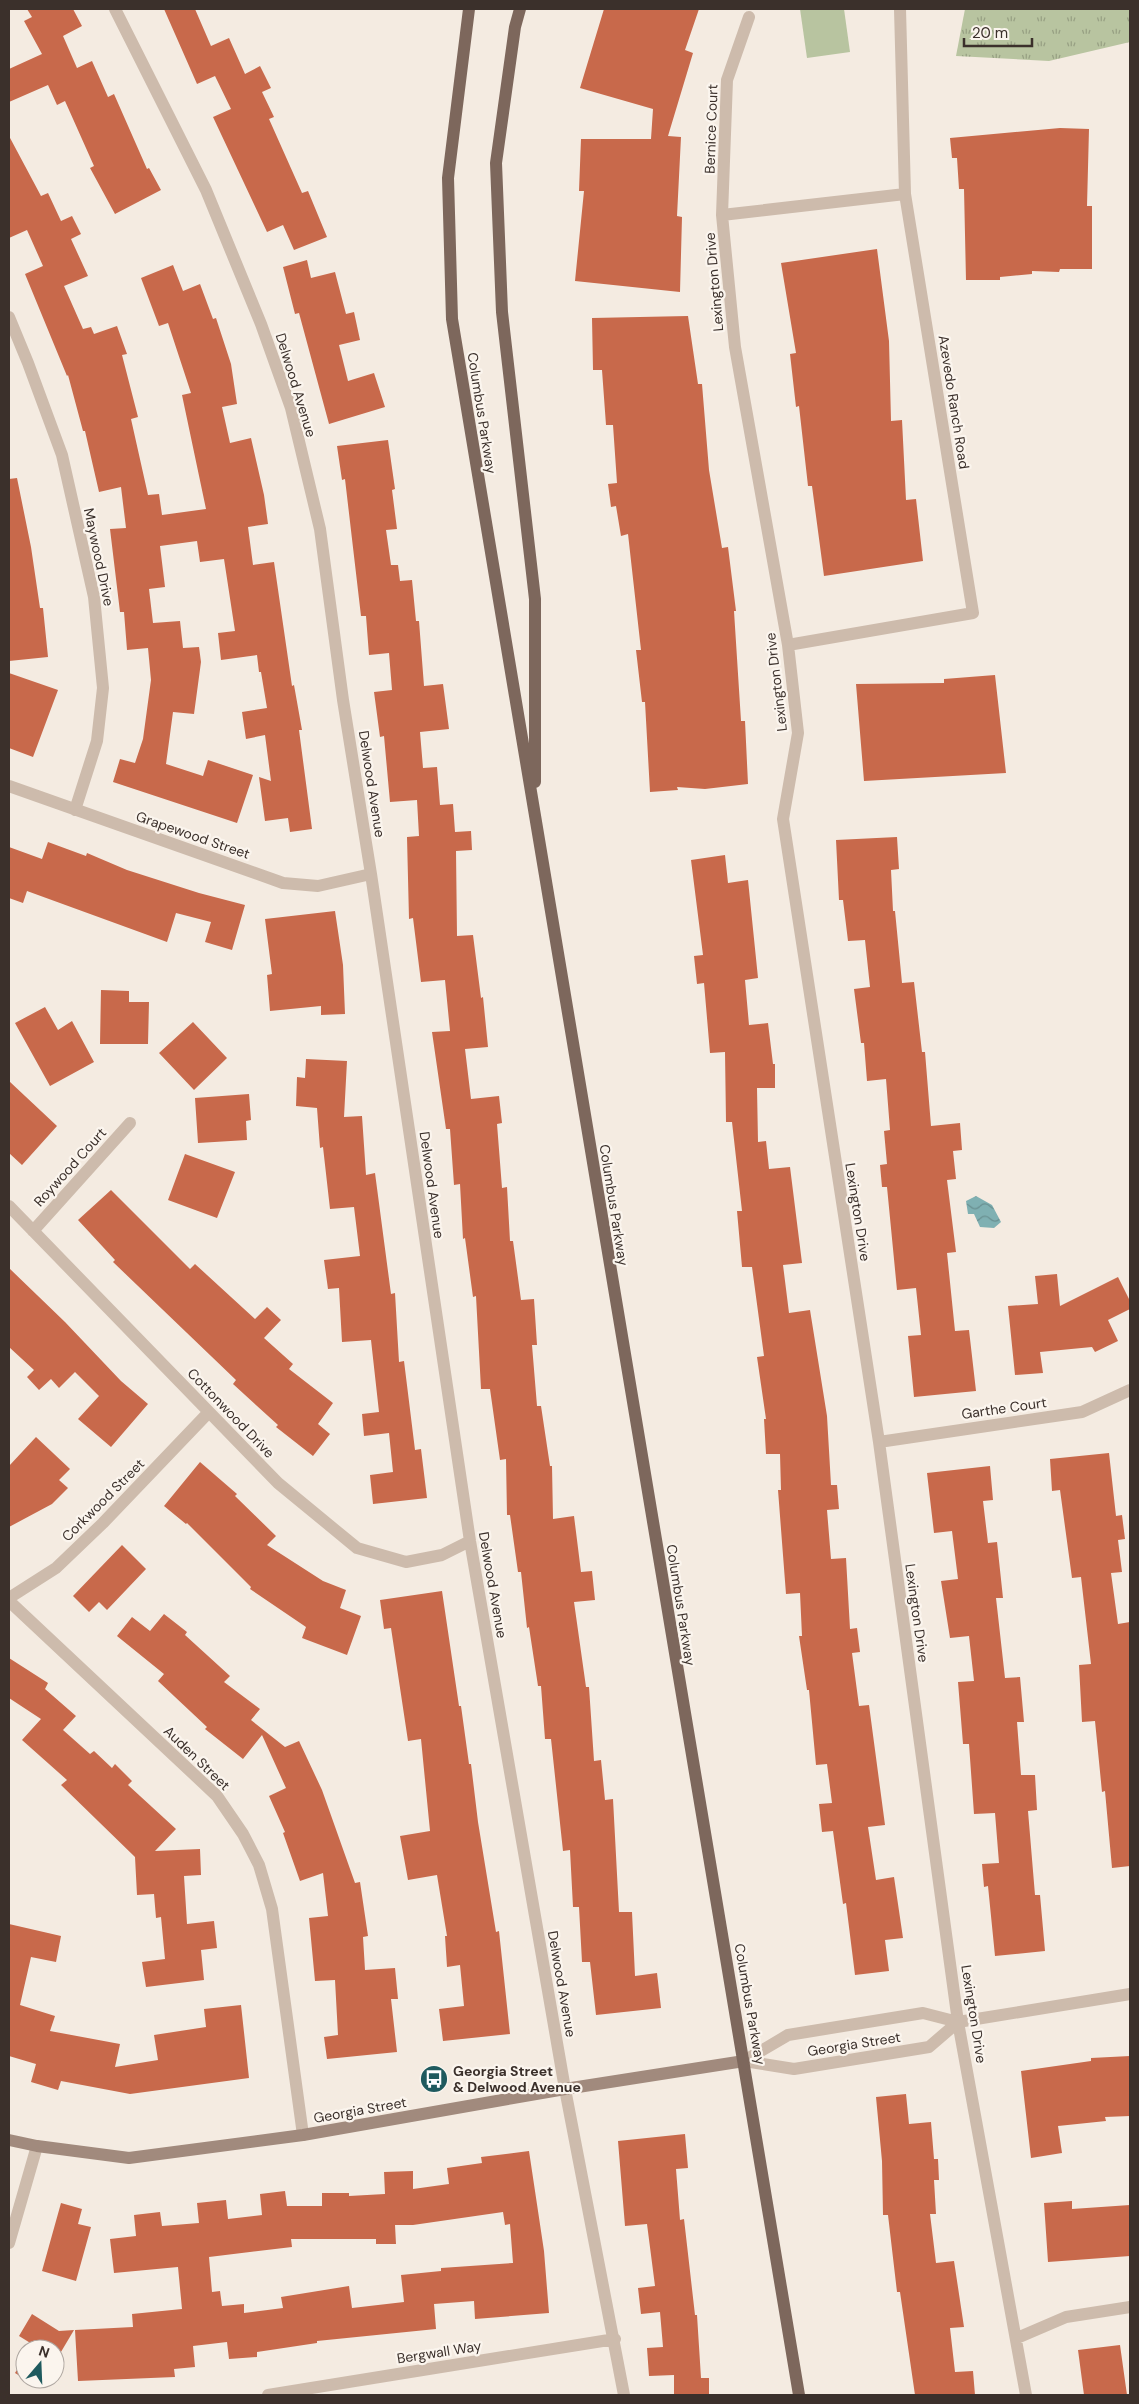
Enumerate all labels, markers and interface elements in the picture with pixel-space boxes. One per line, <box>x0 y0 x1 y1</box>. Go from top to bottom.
scale bar <box>964 15 1032 47</box>
text: 20 m <box>972 23 1008 43</box>
street label: Bernice Court <box>700 84 722 174</box>
street label: Lexington Drive <box>701 232 727 332</box>
street label: Delwood Avenue <box>272 331 320 439</box>
street label: Azevedo Ranch Road <box>935 334 973 470</box>
street label: Columbus Parkway <box>464 351 501 475</box>
street label: Maywood Drive <box>80 506 118 608</box>
street label: Lexington Drive <box>761 632 791 732</box>
street label: Delwood Avenue <box>355 729 389 839</box>
street label: Grapewood Street <box>134 807 252 863</box>
street label: Roywood Court <box>30 1124 110 1210</box>
street label: Delwood Avenue <box>416 1130 448 1240</box>
street label: Columbus Parkway <box>596 1143 633 1267</box>
street label: Lexington Drive <box>841 1162 875 1263</box>
street label: Cottonwood Drive <box>184 1364 278 1462</box>
street label: Garthe Court <box>960 1393 1048 1423</box>
street label: Corkwood Street <box>58 1455 148 1545</box>
street label: Delwood Avenue <box>475 1530 511 1640</box>
street label: Columbus Parkway <box>663 1543 700 1667</box>
street label: Lexington Drive <box>901 1563 933 1664</box>
street label: Auden Street <box>160 1722 234 1794</box>
street label: Delwood Avenue <box>544 1929 580 2039</box>
street label: Columbus Parkway <box>730 1942 770 2066</box>
street label: Lexington Drive <box>957 1964 991 2065</box>
street label: Georgia Street <box>806 2028 902 2060</box>
place label: Georgia Street & Delwood Avenue <box>453 2062 581 2096</box>
bus stop icon: Georgia Street & Delwood Avenue <box>419 2064 449 2094</box>
street label: Georgia Street <box>312 2093 408 2127</box>
street label: Bergwall Way <box>395 2336 483 2368</box>
north arrow <box>15 2339 65 2389</box>
text: N <box>36 2342 52 2362</box>

